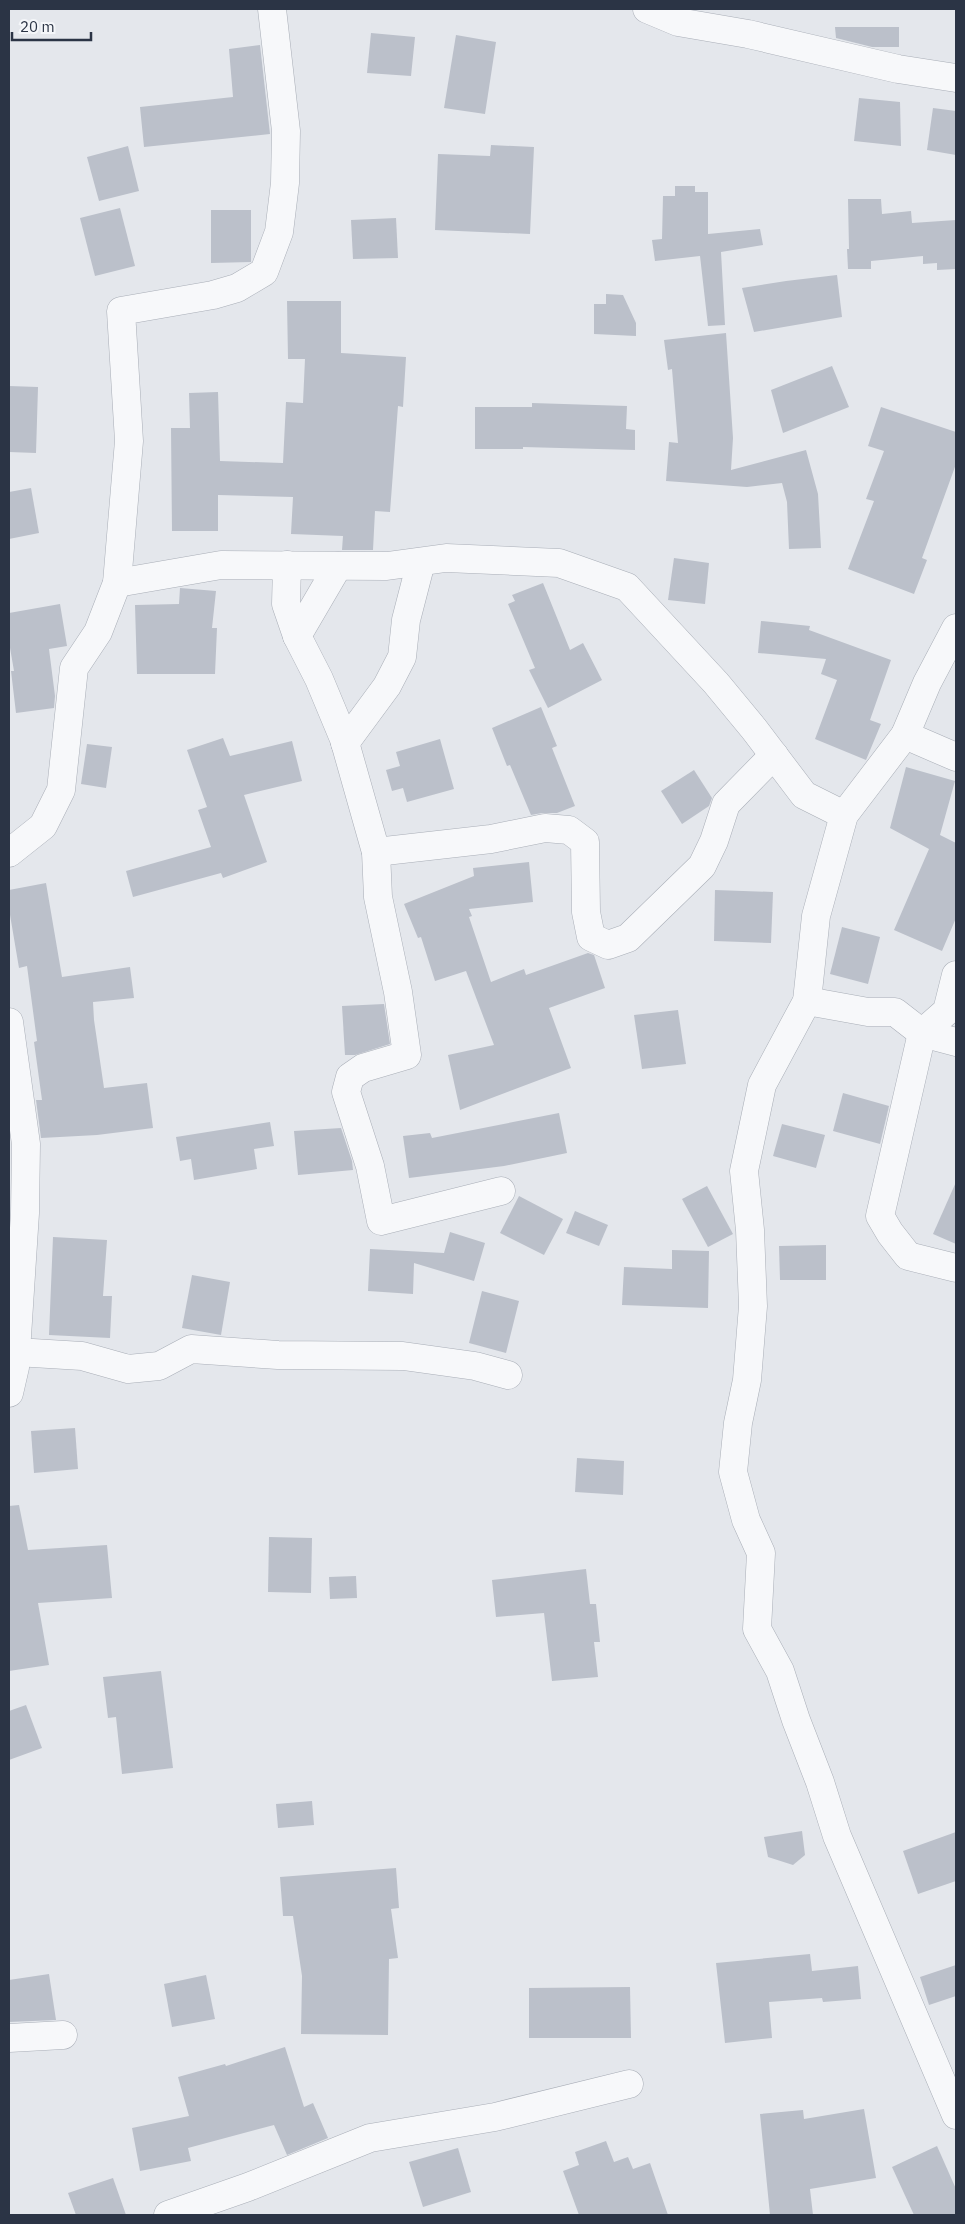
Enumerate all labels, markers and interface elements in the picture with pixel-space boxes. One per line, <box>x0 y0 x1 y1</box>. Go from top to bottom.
scale bar <box>12 10 91 42</box>
text: 20 m <box>20 17 55 36</box>

